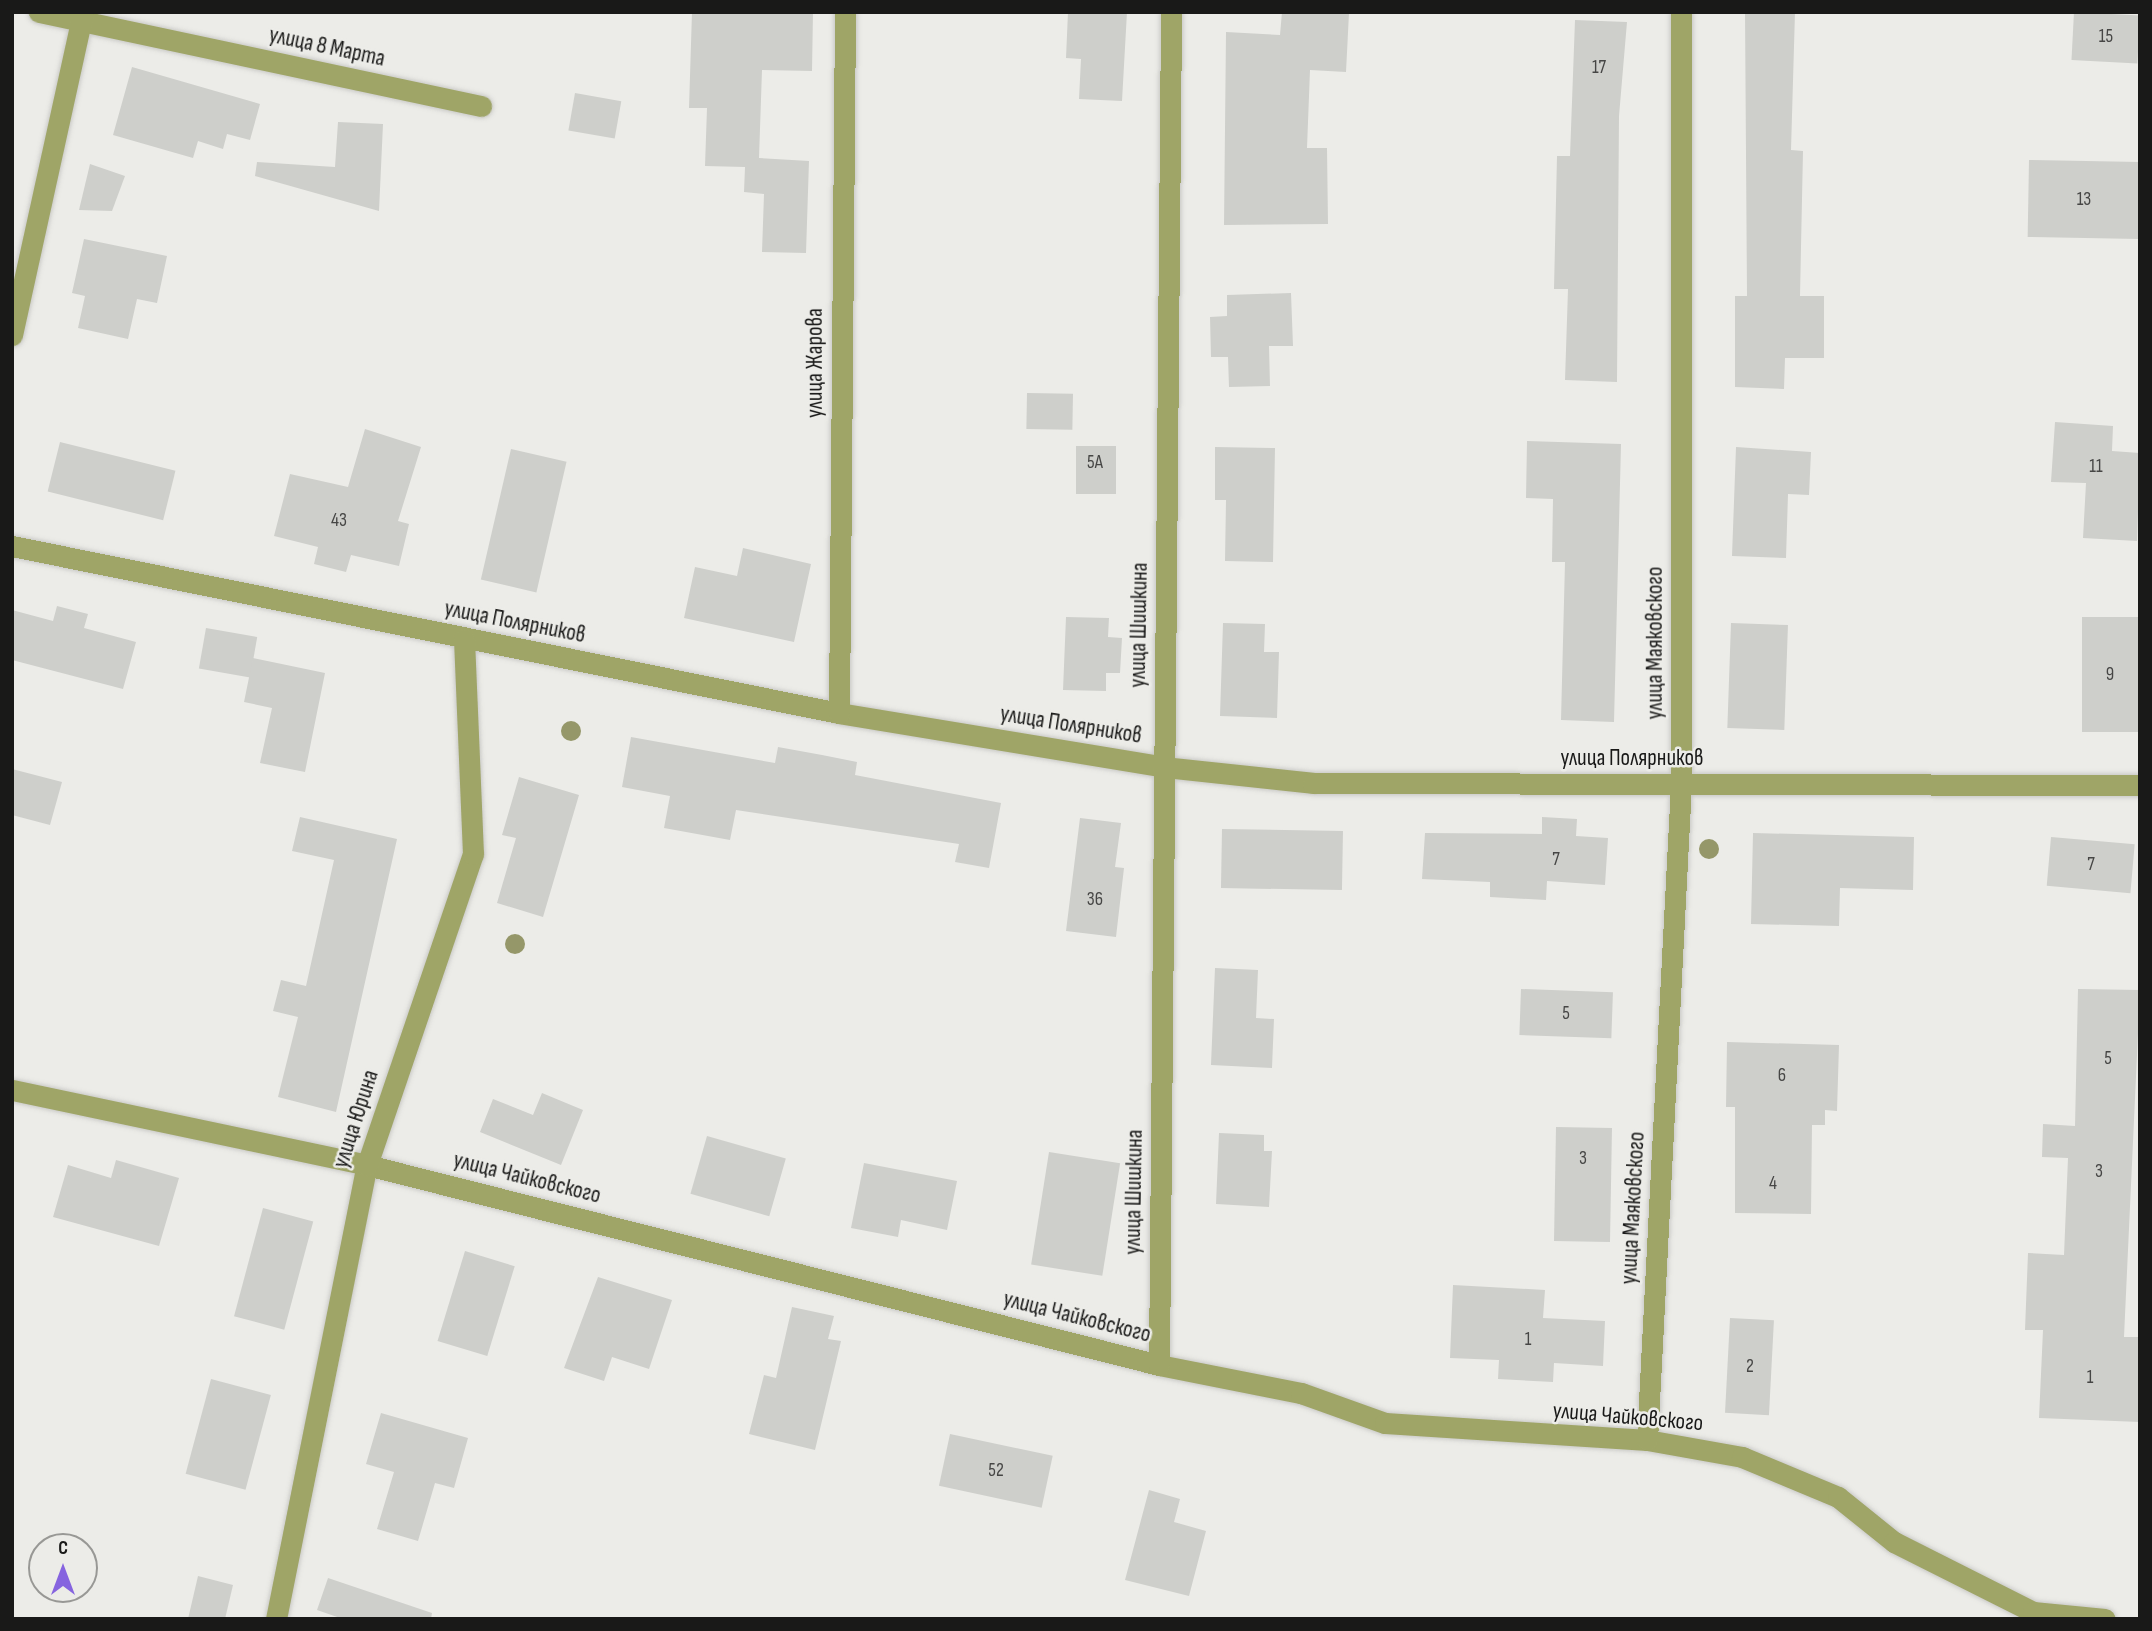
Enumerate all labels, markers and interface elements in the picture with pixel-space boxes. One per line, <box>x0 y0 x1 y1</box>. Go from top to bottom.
street label: улица 8 Марта <box>266 21 388 73</box>
house number: 15 <box>2099 26 2113 48</box>
house number: 17 <box>1592 57 1606 79</box>
house number: 13 <box>2077 189 2091 211</box>
street label: улица Жарова <box>801 308 829 418</box>
house number: 5А <box>1087 452 1103 474</box>
house number: 11 <box>2089 456 2103 478</box>
house number: 43 <box>331 510 347 532</box>
street label: улица Шишкина <box>1124 562 1154 688</box>
street label: улица Маяковского <box>1641 567 1669 719</box>
street label: улица Полярников <box>442 595 588 649</box>
house number: 9 <box>2106 664 2114 686</box>
street label: улица Полярников <box>998 700 1144 750</box>
street label: улица Полярников <box>1560 744 1704 772</box>
house number: 7 <box>1552 849 1560 871</box>
house number: 7 <box>2087 854 2095 876</box>
house number: 36 <box>1087 889 1103 911</box>
house number: 5 <box>1562 1003 1570 1025</box>
house number: 5 <box>2104 1048 2112 1070</box>
house number: 6 <box>1778 1065 1786 1087</box>
street label: улица Юрина <box>327 1066 385 1172</box>
street label: улица Шишкина <box>1119 1129 1149 1255</box>
street label: улица Маяковского <box>1615 1131 1651 1285</box>
street label: улица Чайковского <box>450 1146 604 1210</box>
house number: 3 <box>1579 1148 1587 1170</box>
house number: 3 <box>2095 1161 2103 1183</box>
house number: 4 <box>1769 1173 1777 1195</box>
street label: улица Чайковского <box>1000 1285 1154 1349</box>
house number: 1 <box>1525 1329 1531 1351</box>
house number: 2 <box>1746 1356 1754 1378</box>
house number: 1 <box>2087 1367 2093 1389</box>
street label: улица Чайковского <box>1552 1397 1704 1437</box>
house number: 52 <box>988 1460 1004 1482</box>
north arrow <box>28 1533 98 1603</box>
text: С <box>58 1537 68 1560</box>

